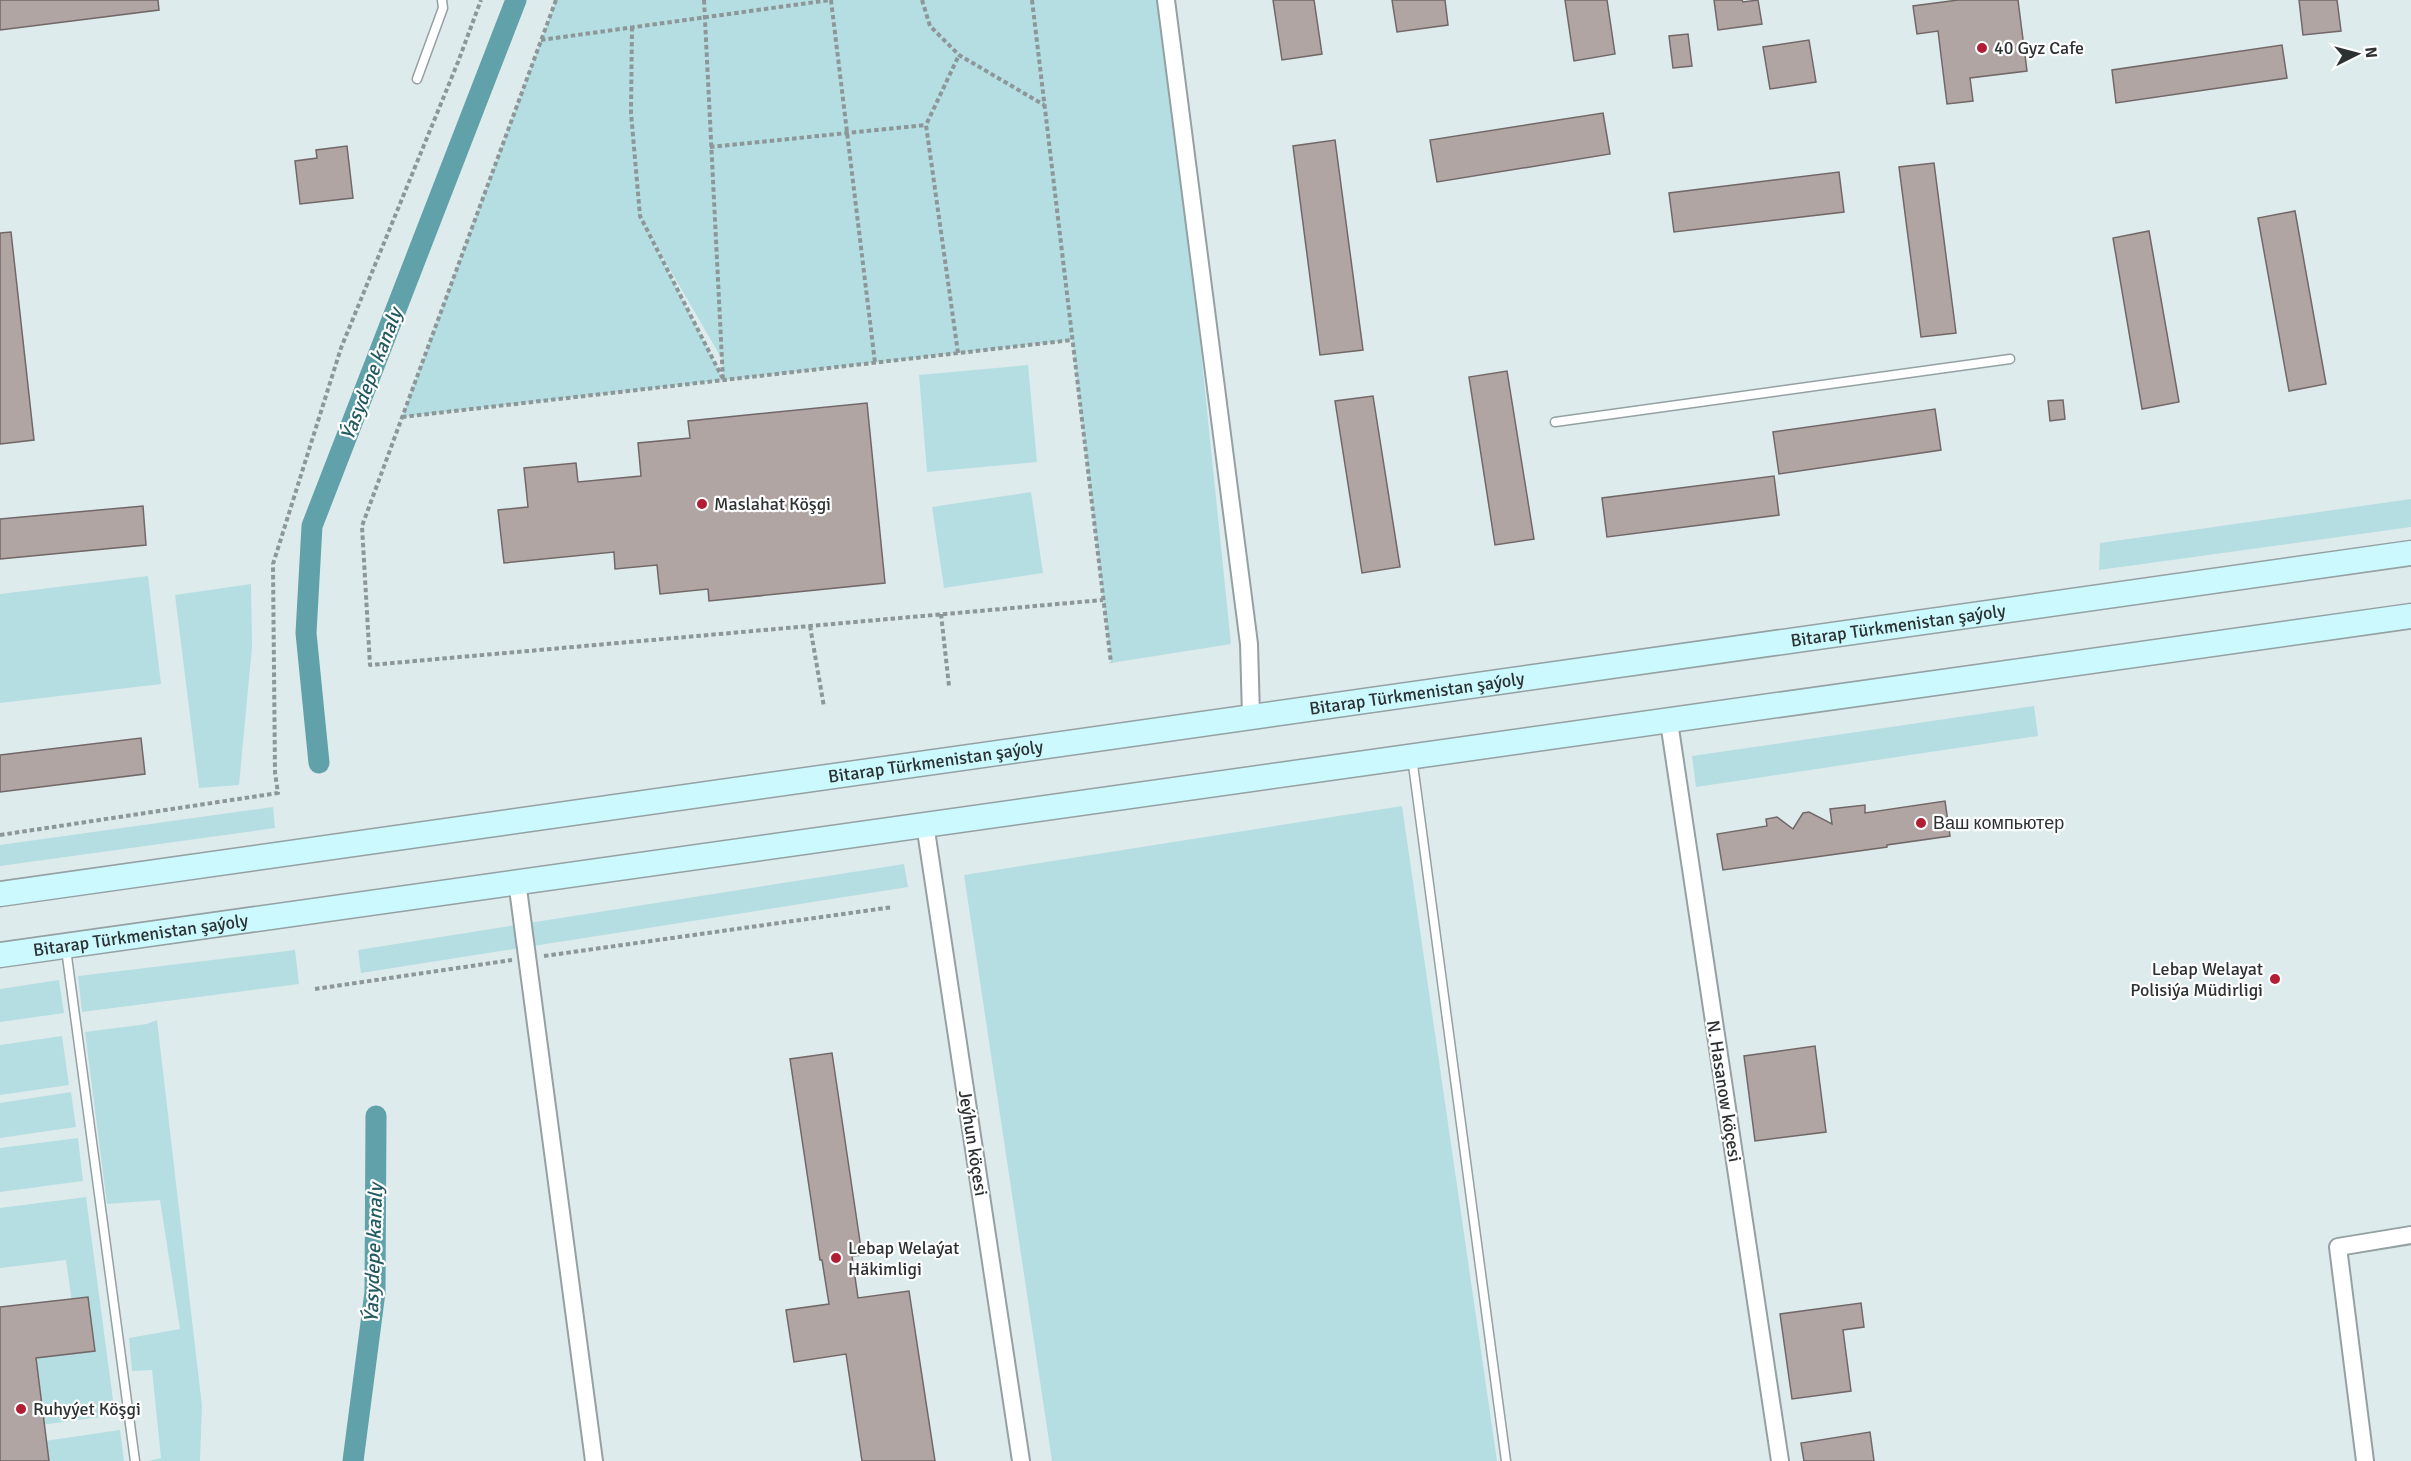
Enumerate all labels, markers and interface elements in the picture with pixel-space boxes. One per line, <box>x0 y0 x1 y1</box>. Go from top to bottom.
north arrow <box>2327 24 2387 84</box>
place label: 40 Gyz Cafe <box>1994 37 2084 59</box>
marker: 40 Gyz Cafe <box>1975 41 1989 55</box>
text: N <box>2360 46 2381 59</box>
water label: Ýasydepe kanaly <box>335 302 409 444</box>
place label: Maslahat Köşgi <box>714 493 831 515</box>
marker: Maslahat Köşgi <box>695 497 709 511</box>
street label: Bitarap Türkmenistan şaýoly <box>1789 599 2008 652</box>
street label: Bitarap Türkmenistan şaýoly <box>1308 667 1526 720</box>
street label: Bitarap Türkmenistan şaýoly <box>827 735 1045 788</box>
place label: Ваш компьютер <box>1933 812 2064 834</box>
marker: Ваш компьютер <box>1914 816 1928 830</box>
street label: Bitarap Türkmenistan şaýoly <box>32 909 250 961</box>
place label: Lebap Welayat Polisiýa Müdirligi <box>2130 958 2263 1001</box>
marker: Lebap Welayat Polisiýa Müdirligi <box>2268 972 2282 986</box>
street label: N. Hasanow köçesi <box>1702 1018 1746 1164</box>
street label: Jeýhun köçesi <box>954 1088 992 1198</box>
water label: Ýasydepe kanaly <box>359 1180 389 1323</box>
place label: Lebap Welaýat Häkimligi <box>848 1237 959 1280</box>
marker: Lebap Welaýat Häkimligi <box>829 1251 843 1265</box>
place label: Ruhyýet Köşgi <box>33 1398 141 1420</box>
marker: Ruhyýet Köşgi <box>14 1402 28 1416</box>

